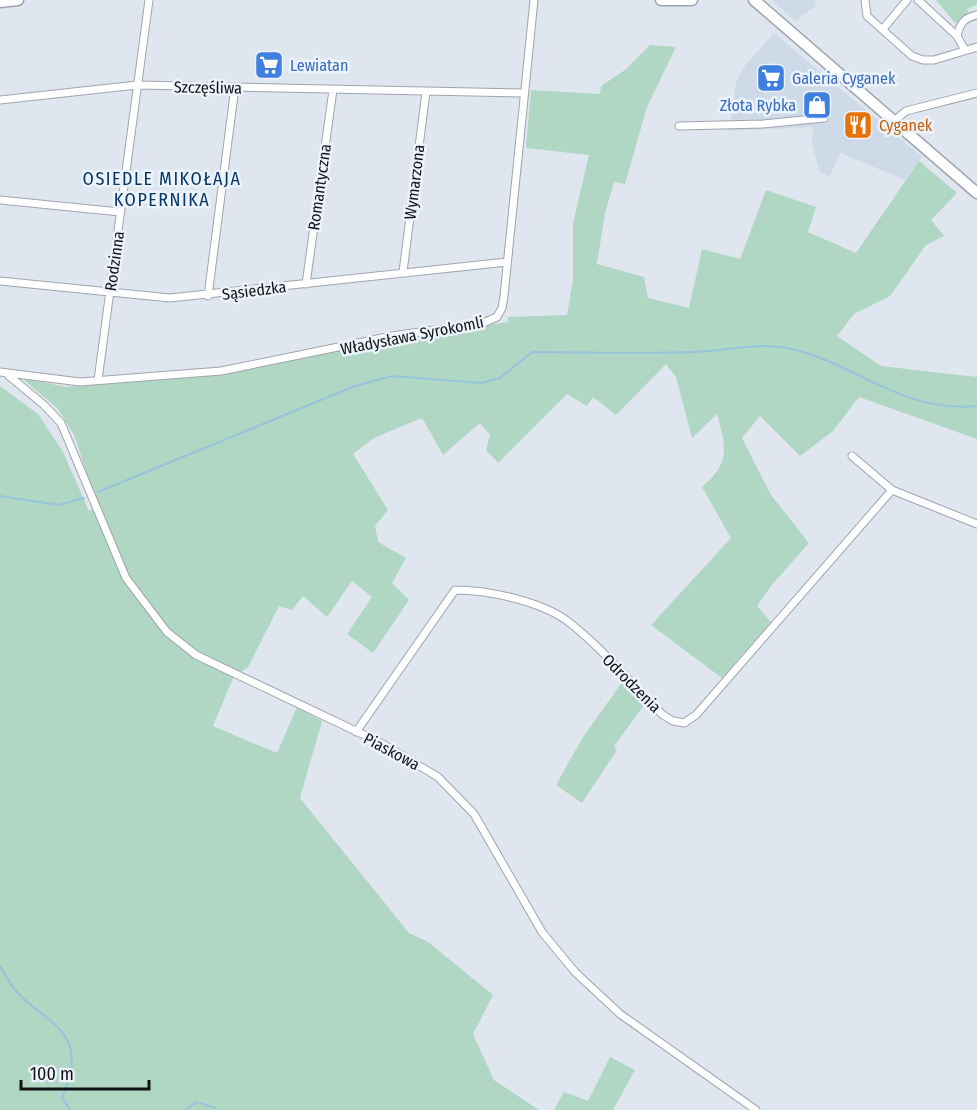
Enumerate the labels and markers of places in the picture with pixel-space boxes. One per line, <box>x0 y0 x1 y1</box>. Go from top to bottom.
supermarket icon: Lewiatan <box>253 49 285 81</box>
place label: Lewiatan <box>290 56 348 75</box>
supermarket icon: Galeria Cyganek <box>755 62 787 94</box>
place label: Galeria Cyganek <box>792 69 896 88</box>
shop icon: Złota Rybka <box>801 89 833 121</box>
place label: Złota Rybka <box>720 96 796 115</box>
restaurant icon: Cyganek <box>842 109 874 141</box>
place label: Cyganek <box>879 116 933 135</box>

